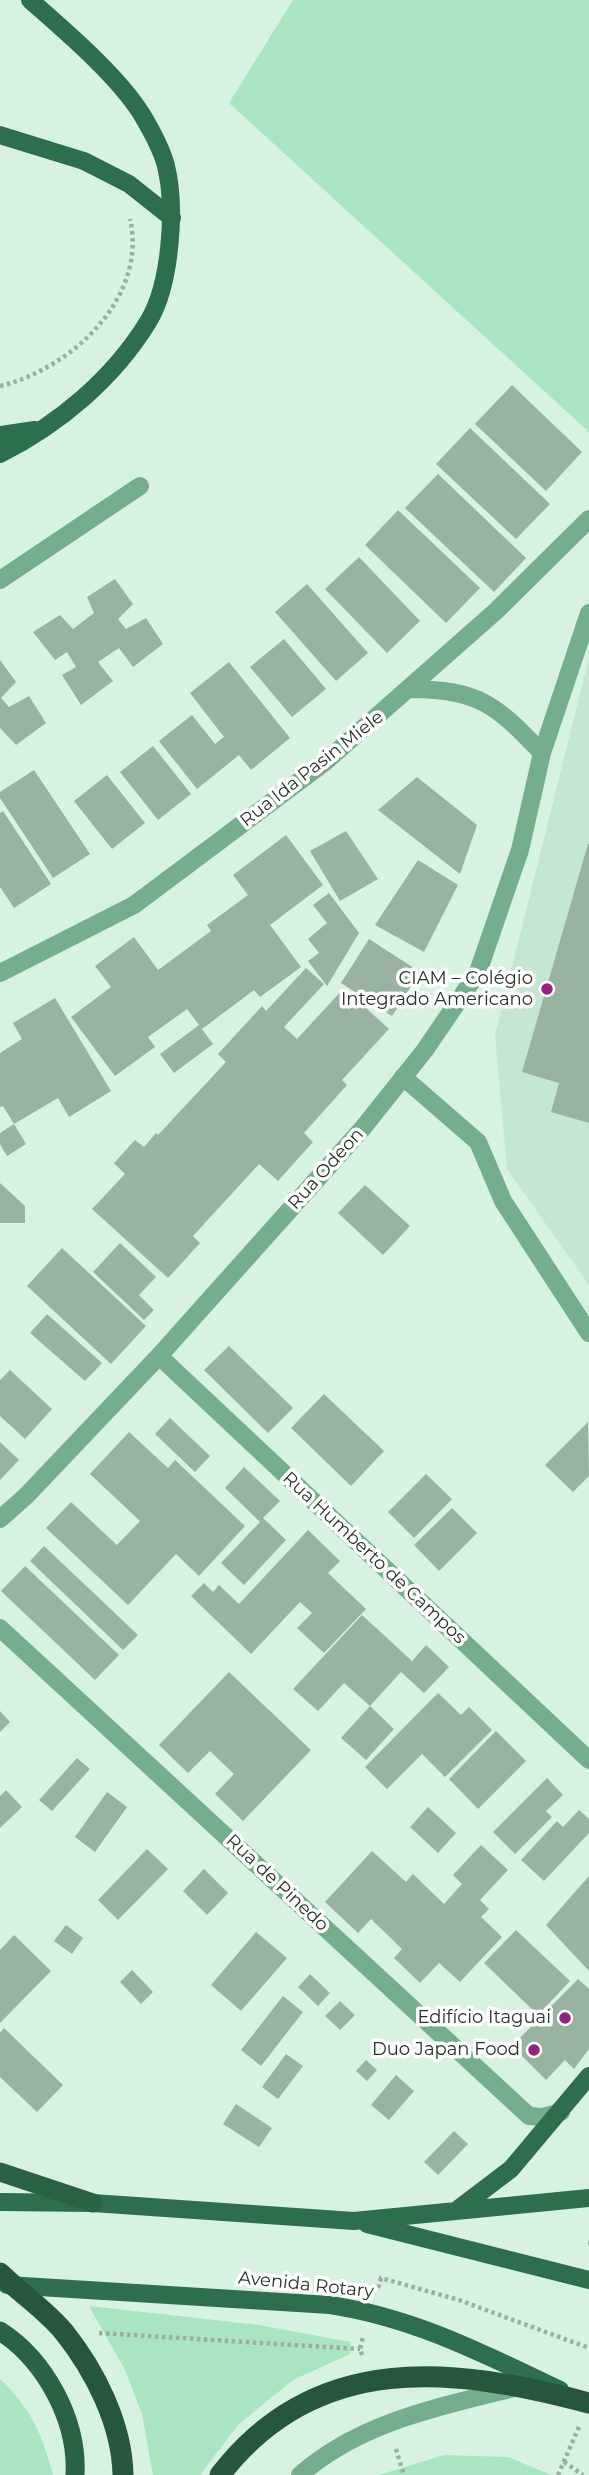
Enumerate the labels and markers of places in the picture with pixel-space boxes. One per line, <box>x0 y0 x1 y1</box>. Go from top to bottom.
place label: CIAM – Colégio Integrado Americano <box>341 968 533 1010</box>
marker: CIAM – Colégio Integrado Americano <box>539 981 555 997</box>
place label: Edifício Itaguai <box>417 2007 551 2029</box>
marker: Edifício Itaguai <box>557 2010 573 2026</box>
place label: Duo Japan Food <box>372 2039 520 2061</box>
marker: Duo Japan Food <box>526 2042 542 2058</box>

